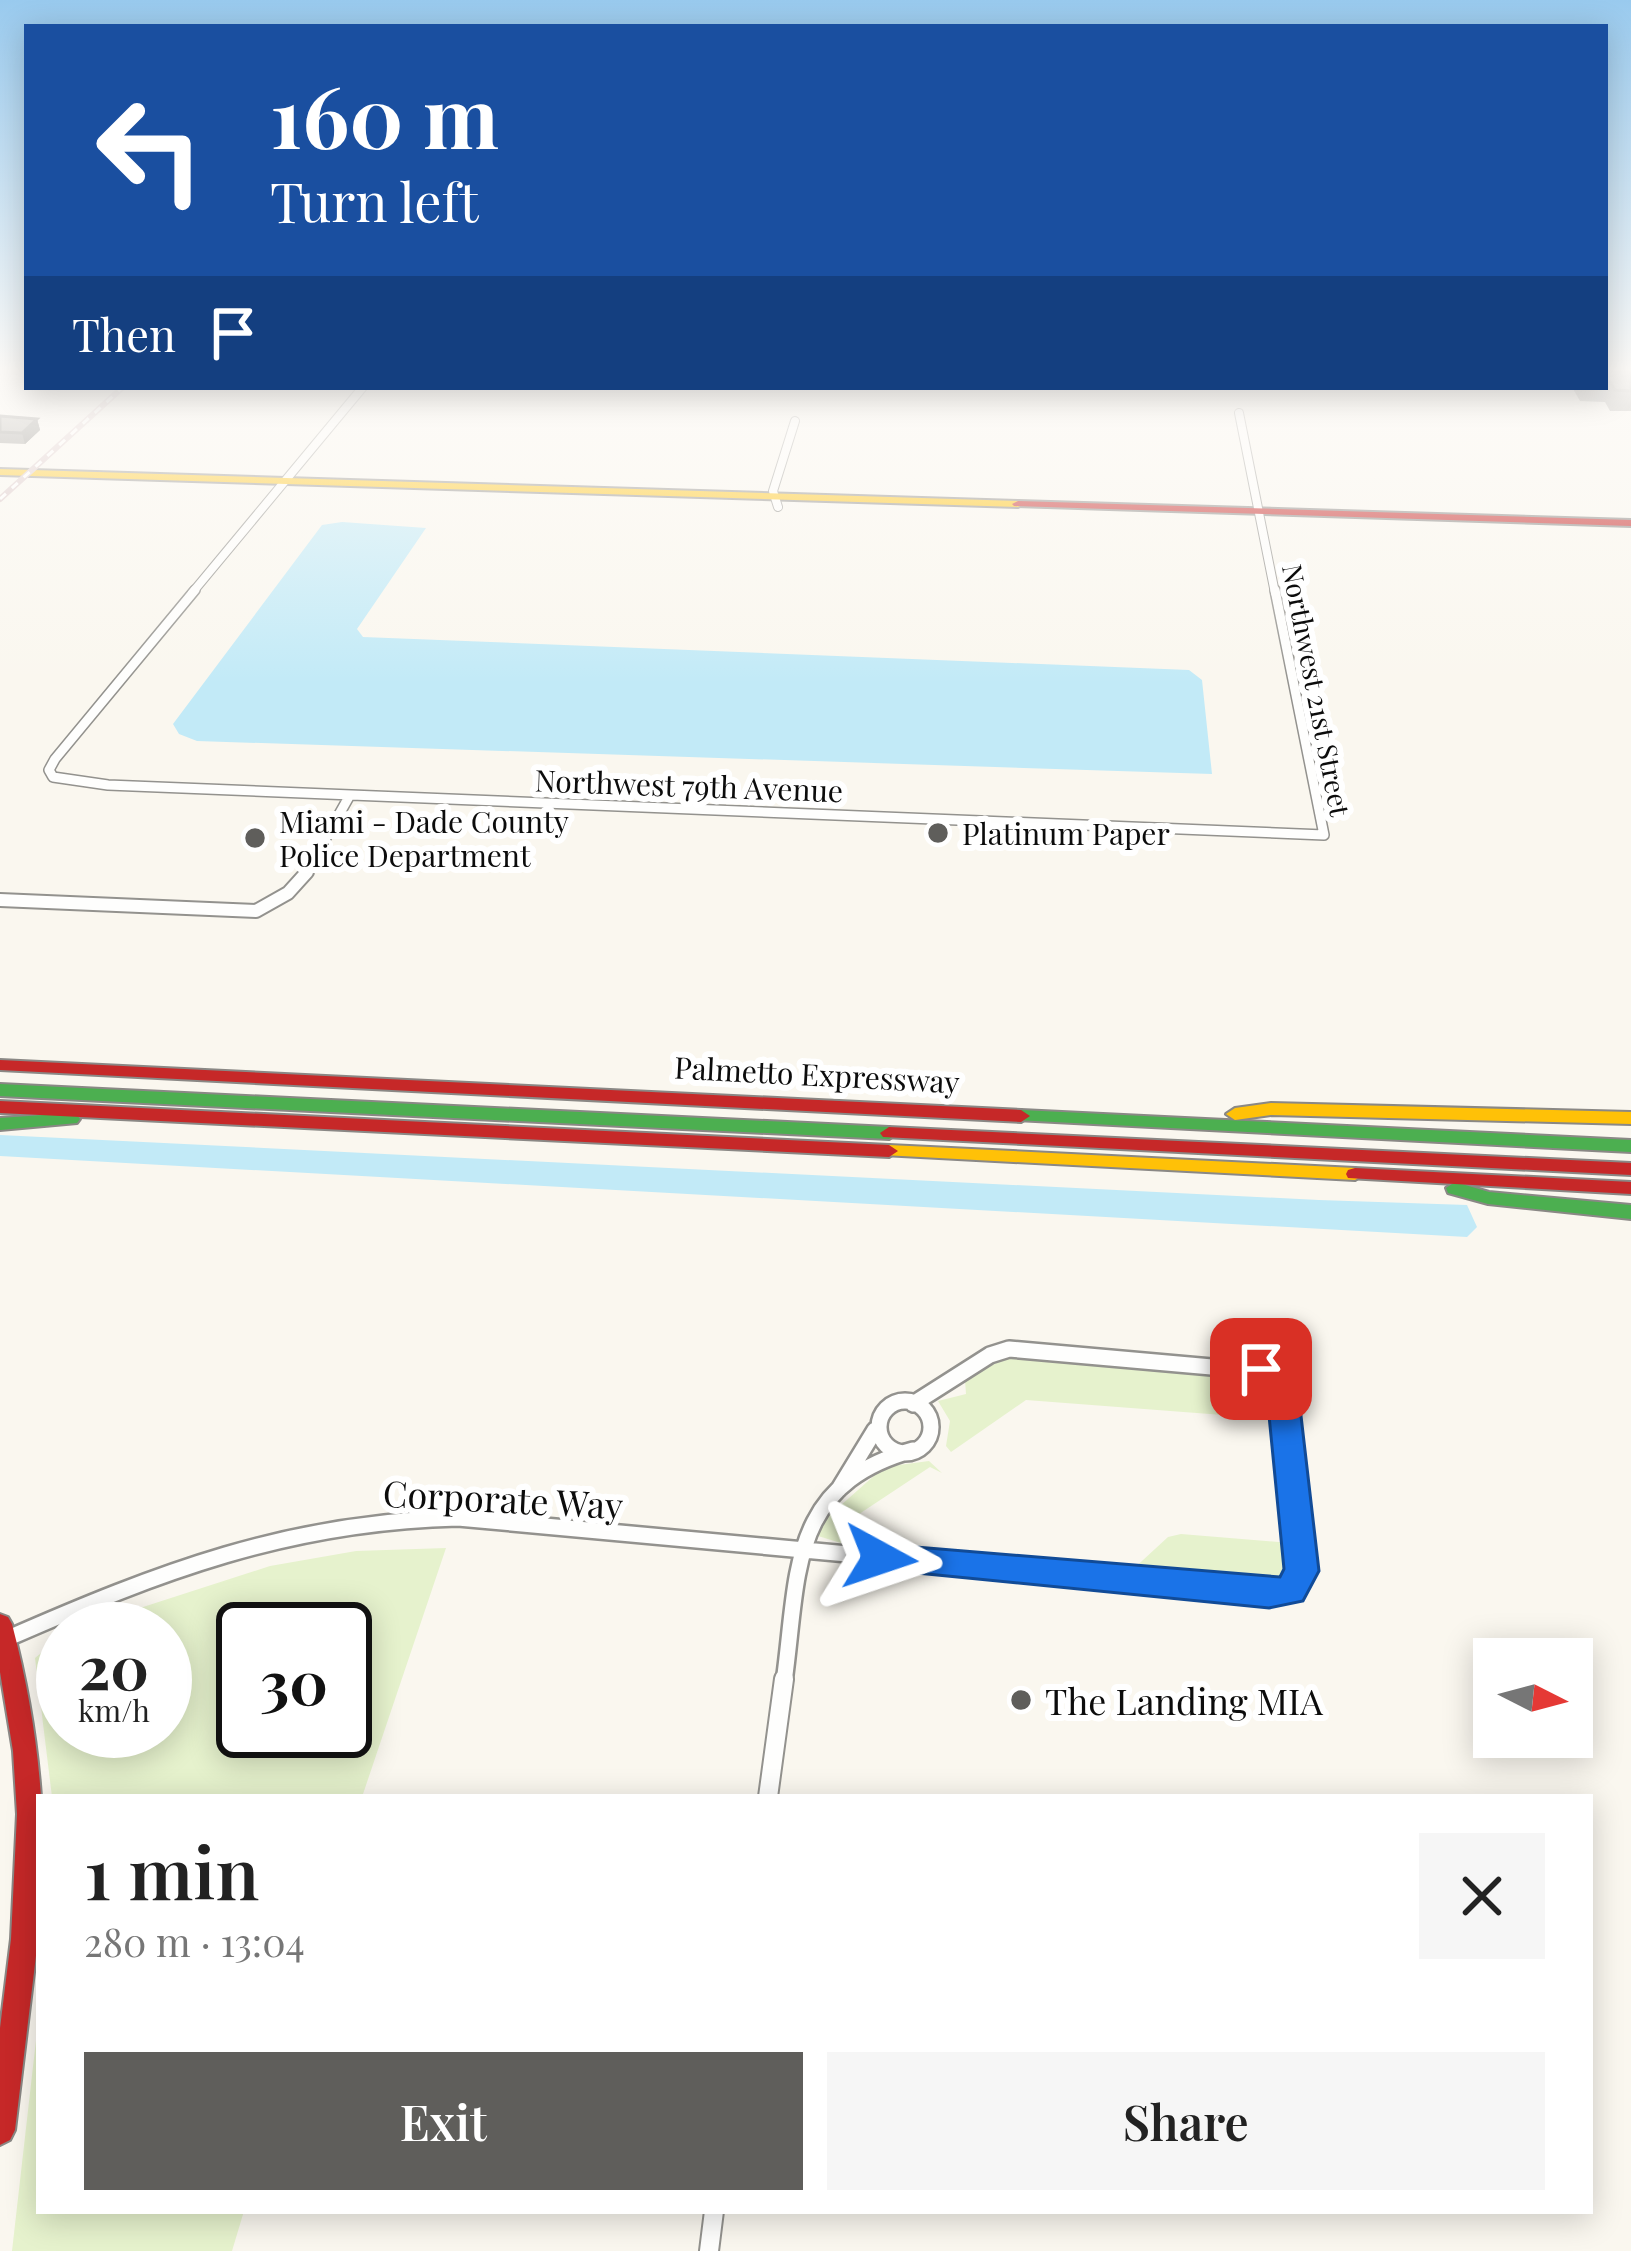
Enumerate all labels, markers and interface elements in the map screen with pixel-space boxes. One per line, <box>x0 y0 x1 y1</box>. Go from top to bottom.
text: 160 m <box>270 58 499 170</box>
icon: left <box>72 72 228 228</box>
text: Turn left <box>270 165 479 237</box>
icon: arrive <box>200 300 266 366</box>
text: Then <box>72 303 176 363</box>
street label: Northwest 21st Street <box>1275 561 1359 820</box>
street label: Northwest 79th Avenue <box>534 760 844 810</box>
place label: Miami - Dade County Police Department <box>279 801 569 875</box>
place label: Platinum Paper <box>962 813 1170 853</box>
marker: Platinum Paper <box>925 820 951 846</box>
marker: Miami - Dade County Police Department <box>242 825 268 851</box>
street label: Palmetto Expressway <box>673 1047 961 1101</box>
pin <box>1210 1318 1312 1420</box>
icon: arrive <box>1228 1336 1294 1402</box>
street label: Corporate Way <box>382 1468 624 1528</box>
position arrow <box>817 1495 943 1621</box>
speed limit sign: 30 <box>216 1602 372 1758</box>
text: 20 <box>79 1625 149 1705</box>
north arrow <box>1473 1638 1593 1758</box>
map controls <box>1473 1638 1593 1758</box>
place label: The Landing MIA <box>1045 1676 1323 1724</box>
marker: The Landing MIA <box>1008 1687 1034 1713</box>
text: km/h <box>78 1690 150 1730</box>
text: 1 min <box>84 1822 259 1918</box>
button: close <box>1419 1833 1545 1959</box>
text: 280 m · 13:04 <box>84 1915 305 1967</box>
button: Exit <box>84 2052 803 2190</box>
button: Share <box>827 2052 1545 2190</box>

